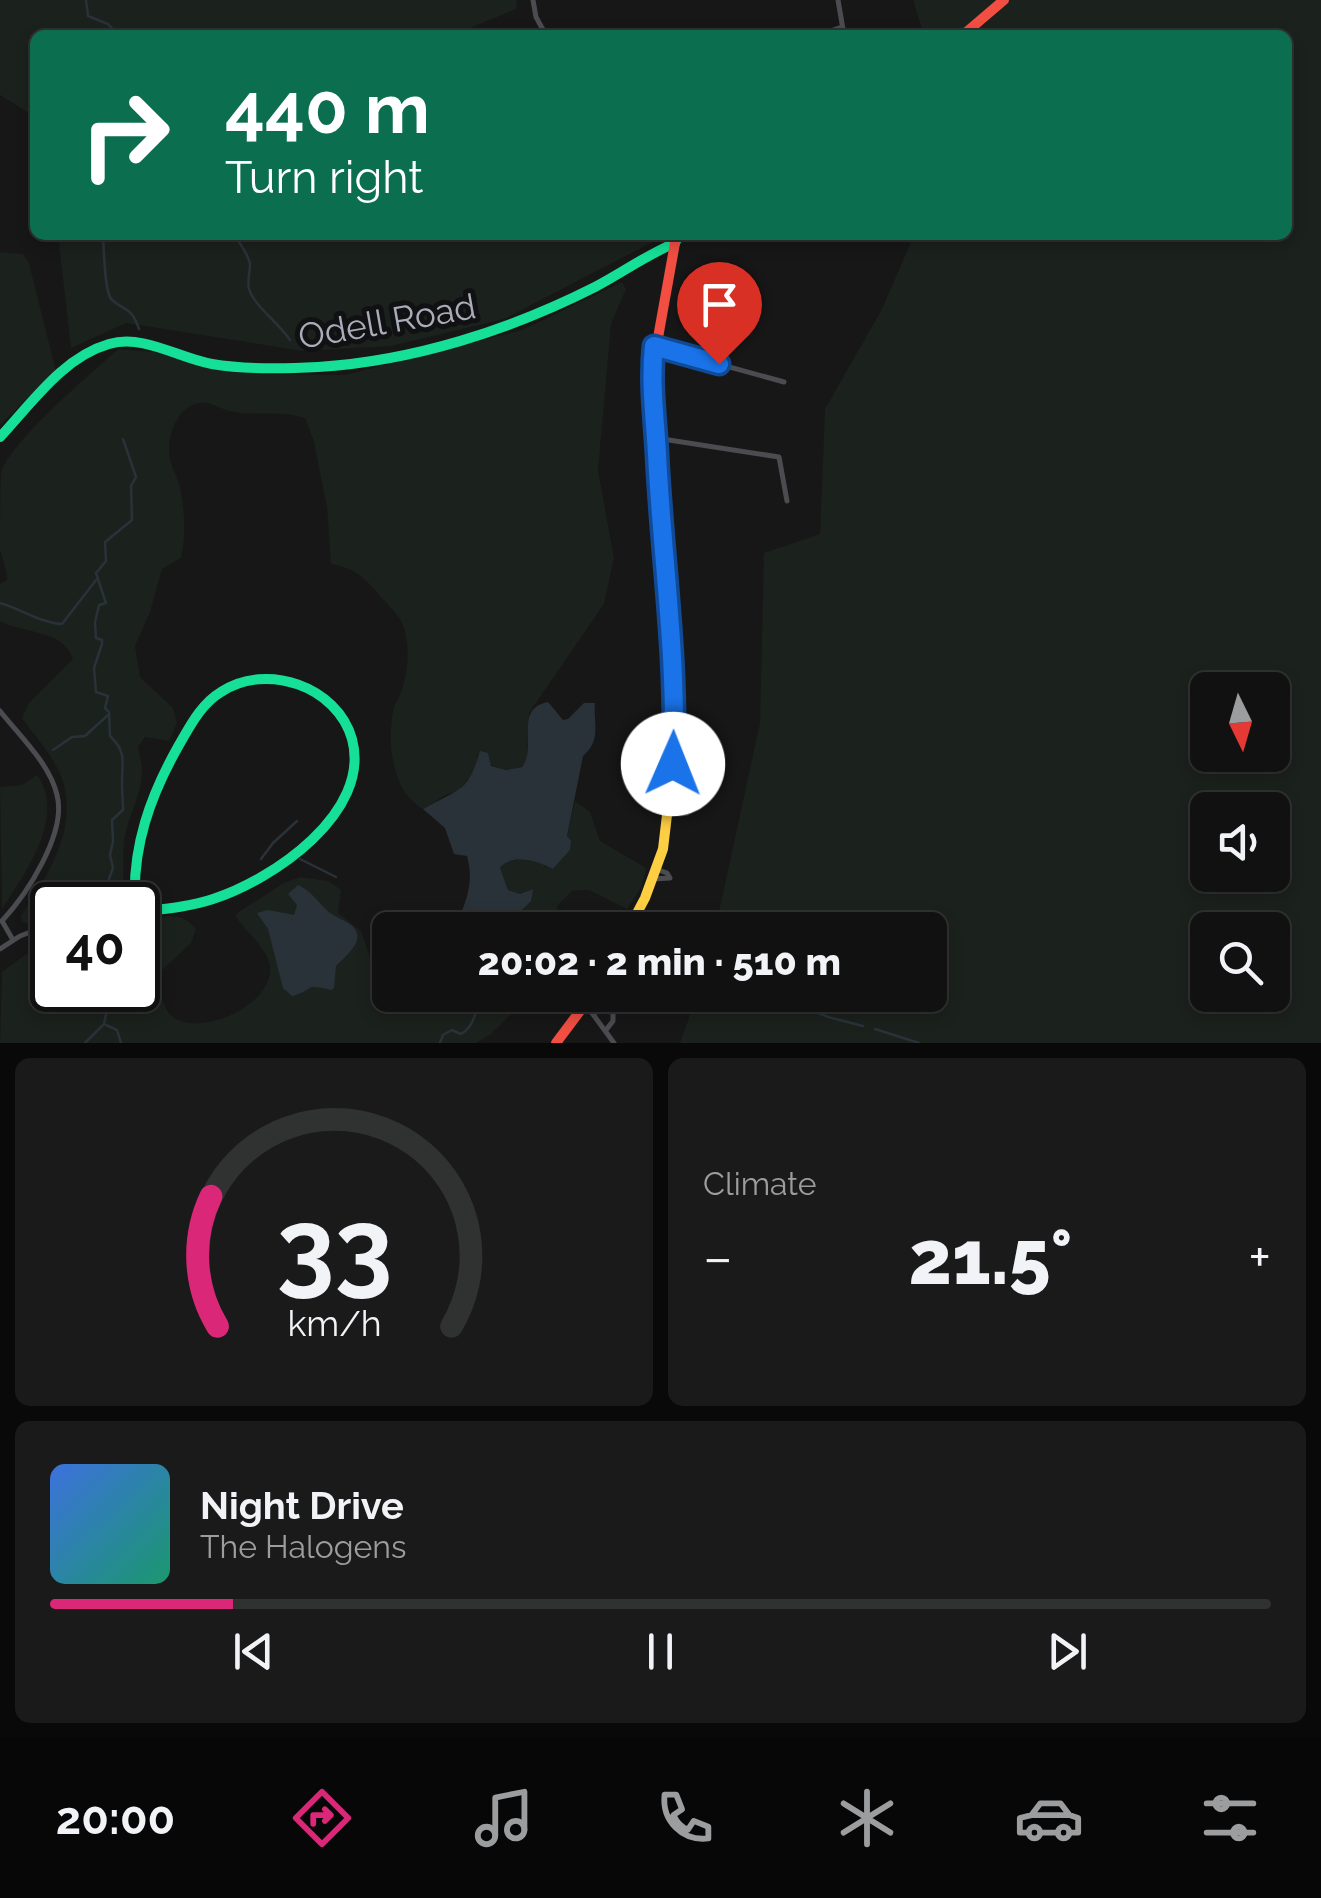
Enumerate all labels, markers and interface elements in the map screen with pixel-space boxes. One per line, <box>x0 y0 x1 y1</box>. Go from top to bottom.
text: 440 m <box>225 67 430 149</box>
icon: right <box>60 70 190 200</box>
text: Turn right <box>225 151 423 204</box>
pin <box>677 262 762 365</box>
icon: arrive <box>692 277 747 332</box>
street label: Odell Road <box>295 285 479 357</box>
north arrow <box>1190 672 1290 772</box>
map controls <box>1190 672 1290 1012</box>
position arrow <box>621 712 725 816</box>
button: sound <box>1190 792 1290 892</box>
speed limit sign: 40 <box>30 882 160 1012</box>
button: search <box>1190 912 1290 1012</box>
text: 20:02 · 2 min · 510 m <box>478 939 841 984</box>
text: Climate <box>703 1165 817 1202</box>
text: 33 <box>276 1186 392 1308</box>
text: 21.5° <box>908 1213 1072 1302</box>
text: − <box>703 1225 733 1290</box>
text: + <box>1248 1225 1271 1290</box>
text: km/h <box>287 1302 381 1344</box>
text: Night Drive <box>200 1483 404 1528</box>
text: The Halogens <box>200 1528 406 1565</box>
icon: previous <box>226 1624 281 1679</box>
icon: pause <box>633 1624 688 1679</box>
icon: next <box>1040 1624 1095 1679</box>
icon: directions <box>287 1783 357 1853</box>
icon: music <box>469 1783 539 1853</box>
icon: phone <box>650 1783 720 1853</box>
icon: climate <box>832 1783 902 1853</box>
icon: car <box>1014 1783 1084 1853</box>
icon: filters <box>1195 1783 1265 1853</box>
text: 20:00 <box>56 1792 175 1845</box>

